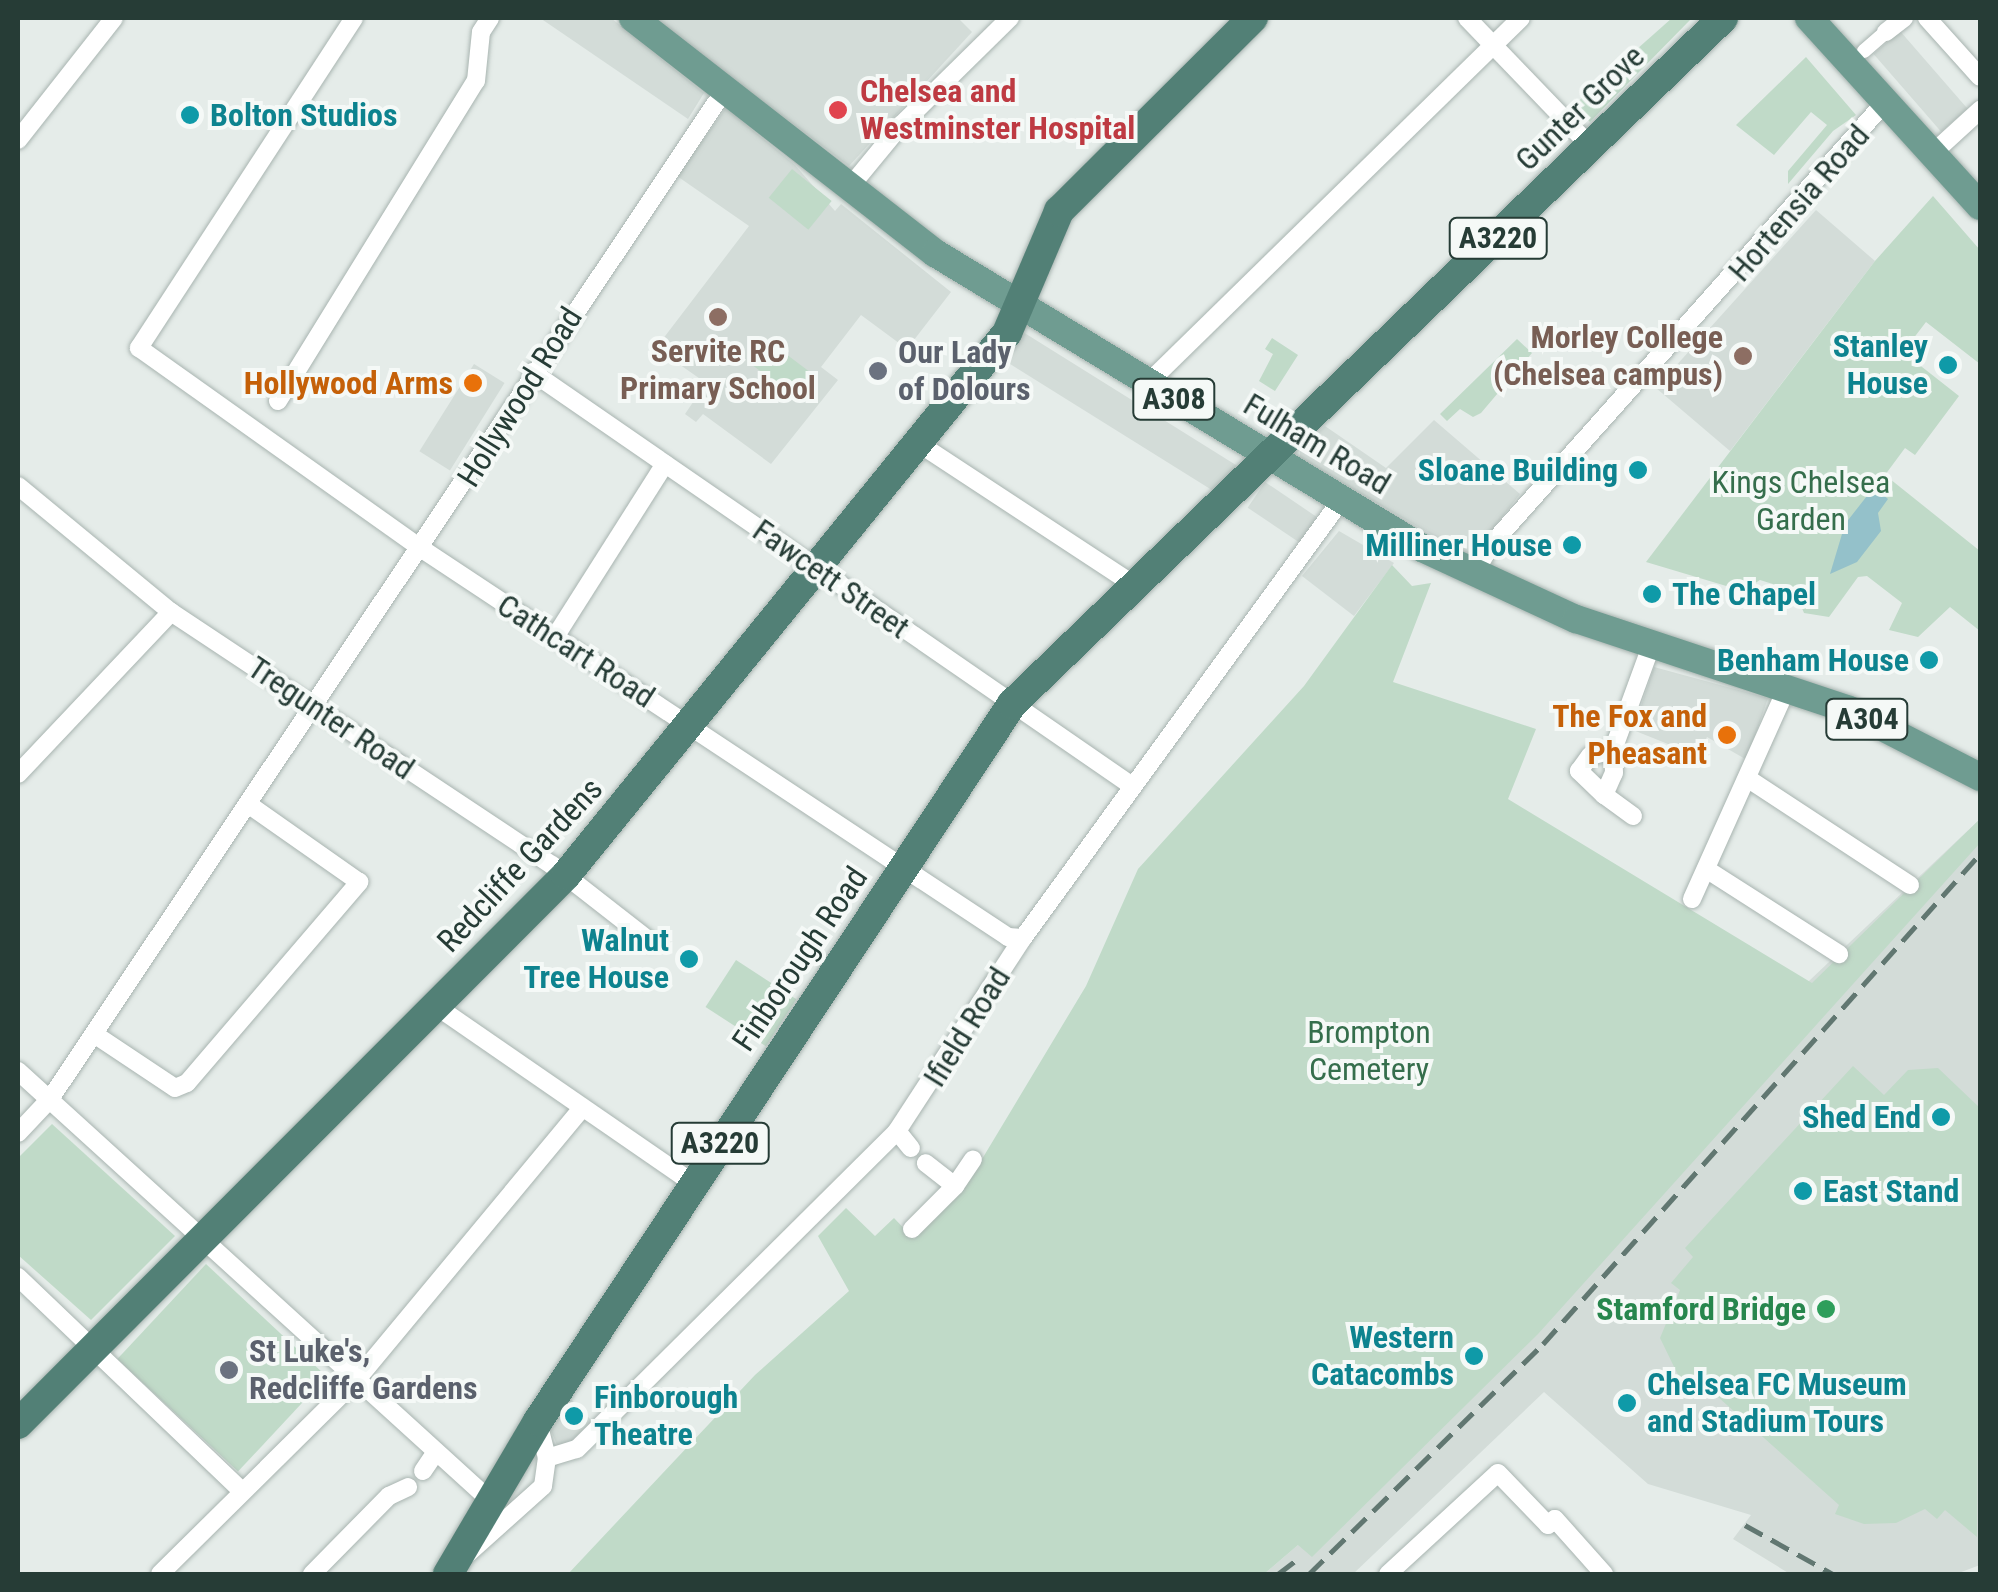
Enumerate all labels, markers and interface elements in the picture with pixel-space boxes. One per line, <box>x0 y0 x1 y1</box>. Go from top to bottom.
street label: Gunter Grove <box>1508 37 1652 179</box>
place label: Chelsea and Westminster Hospital <box>860 73 1135 148</box>
place label: Bolton Studios <box>210 96 398 134</box>
marker: Chelsea and Westminster Hospital <box>825 97 851 123</box>
marker: Bolton Studios <box>179 104 201 126</box>
street label: Hortensia Road <box>1720 117 1878 289</box>
road number: A3220 <box>1448 213 1548 263</box>
street label: Hollywood Road <box>450 300 590 494</box>
marker: Servite RC Primary School <box>707 306 729 328</box>
place label: Morley College (Chelsea campus) <box>1493 319 1723 394</box>
place label: Stanley House <box>1833 328 1928 403</box>
place label: Servite RC Primary School <box>620 333 816 408</box>
place label: Our Lady of Dolours <box>898 334 1031 409</box>
marker: Morley College (Chelsea campus) <box>1732 345 1754 367</box>
marker: Stanley House <box>1937 354 1959 376</box>
marker: Our Lady of Dolours <box>867 360 889 382</box>
place label: Hollywood Arms <box>244 364 453 402</box>
marker: Hollywood Arms <box>462 372 484 394</box>
road number: A308 <box>1132 374 1216 424</box>
street label: Fulham Road <box>1237 385 1397 503</box>
place label: Sloane Building <box>1418 451 1618 489</box>
marker: Sloane Building <box>1627 459 1649 481</box>
park label: Kings Chelsea Garden <box>1712 464 1890 539</box>
street label: Fawcett Street <box>745 511 917 647</box>
place label: Milliner House <box>1365 526 1552 564</box>
marker: Milliner House <box>1561 534 1583 556</box>
place label: The Chapel <box>1672 575 1816 613</box>
marker: The Chapel <box>1641 583 1663 605</box>
street label: Cathcart Road <box>490 586 662 716</box>
place label: Benham House <box>1717 641 1909 679</box>
street label: Tregunter Road <box>240 648 422 788</box>
marker: Benham House <box>1918 649 1940 671</box>
road number: A304 <box>1824 694 1910 744</box>
place label: The Fox and Pheasant <box>1552 698 1707 773</box>
marker: The Fox and Pheasant <box>1716 724 1738 746</box>
street label: Redcliffe Gardens <box>430 770 610 960</box>
street label: Finborough Road <box>724 860 876 1058</box>
place label: Walnut Tree House <box>523 922 669 997</box>
marker: Walnut Tree House <box>678 948 700 970</box>
street label: Ifield Road <box>915 960 1019 1094</box>
park label: Brompton Cemetery <box>1307 1014 1431 1089</box>
place label: Shed End <box>1802 1098 1921 1136</box>
marker: Shed End <box>1930 1106 1952 1128</box>
road number: A3220 <box>670 1118 770 1168</box>
place label: East Stand <box>1823 1172 1959 1210</box>
marker: East Stand <box>1792 1180 1814 1202</box>
place label: Stamford Bridge <box>1596 1290 1806 1328</box>
marker: Stamford Bridge <box>1815 1298 1837 1320</box>
place label: Western Catacombs <box>1311 1319 1454 1394</box>
place label: St Luke's, Redcliffe Gardens <box>249 1333 478 1408</box>
marker: Western Catacombs <box>1463 1345 1485 1367</box>
marker: St Luke's, Redcliffe Gardens <box>218 1359 240 1381</box>
place label: Chelsea FC Museum and Stadium Tours <box>1647 1366 1907 1441</box>
place label: Finborough Theatre <box>594 1379 738 1454</box>
marker: Chelsea FC Museum and Stadium Tours <box>1616 1392 1638 1414</box>
marker: Finborough Theatre <box>563 1405 585 1427</box>

